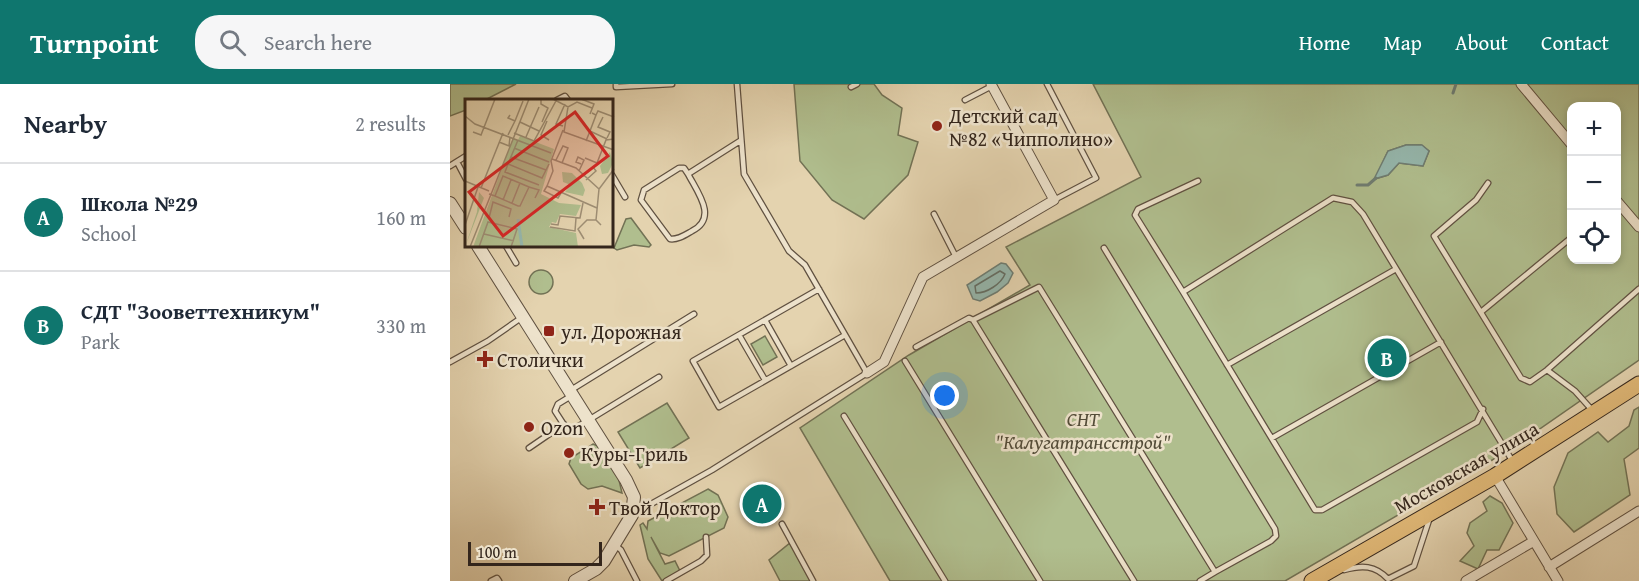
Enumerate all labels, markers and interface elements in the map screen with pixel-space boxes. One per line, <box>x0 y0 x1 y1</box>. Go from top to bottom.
search box <box>195 15 615 69</box>
text: Turnpoint <box>30 22 159 63</box>
icon: search <box>216 26 249 59</box>
text: Search here <box>264 26 372 58</box>
text: Home <box>1299 27 1350 58</box>
text: Map <box>1383 27 1422 58</box>
text: About <box>1455 27 1508 58</box>
text: Contact <box>1541 27 1609 58</box>
inset map <box>465 99 614 248</box>
place label: Детский сад №82 «Чипполино» <box>948 101 1113 153</box>
map controls <box>1567 102 1621 264</box>
button: + <box>1567 102 1621 156</box>
text: Nearby <box>24 104 107 143</box>
text: 2 results <box>355 109 426 138</box>
marker: Детский сад №82 «Чипполино» <box>930 119 944 133</box>
button: − <box>1567 156 1621 210</box>
text: Школа №29 <box>81 187 198 219</box>
text: A <box>37 203 50 232</box>
text: 160 m <box>376 203 426 232</box>
button: locate <box>1567 210 1621 264</box>
text: School <box>81 219 137 248</box>
text: СДТ "Зооветтехникум" <box>81 295 320 327</box>
text: B <box>37 311 50 340</box>
text: 330 m <box>376 311 426 340</box>
place label: ул. Дорожная <box>560 317 681 346</box>
marker: ул. Дорожная <box>542 324 556 338</box>
text: Park <box>81 327 120 356</box>
pin: B <box>1368 336 1406 380</box>
place label: Столички <box>497 345 584 374</box>
marker: Столички <box>478 352 492 366</box>
your location <box>930 381 959 410</box>
park label: СНТ "Калугатрансстрой" <box>995 404 1171 456</box>
place label: Ozon <box>541 413 583 442</box>
street label: Московская улица <box>1388 414 1544 520</box>
marker: Ozon <box>522 420 536 434</box>
place label: Куры-Гриль <box>581 439 688 468</box>
marker: Куры-Гриль <box>562 446 576 460</box>
pin: A <box>742 482 782 526</box>
place label: Твой Доктор <box>609 493 721 522</box>
marker: Твой Доктор <box>590 500 604 514</box>
scale bar <box>468 539 602 566</box>
text: 100 m <box>477 540 517 564</box>

